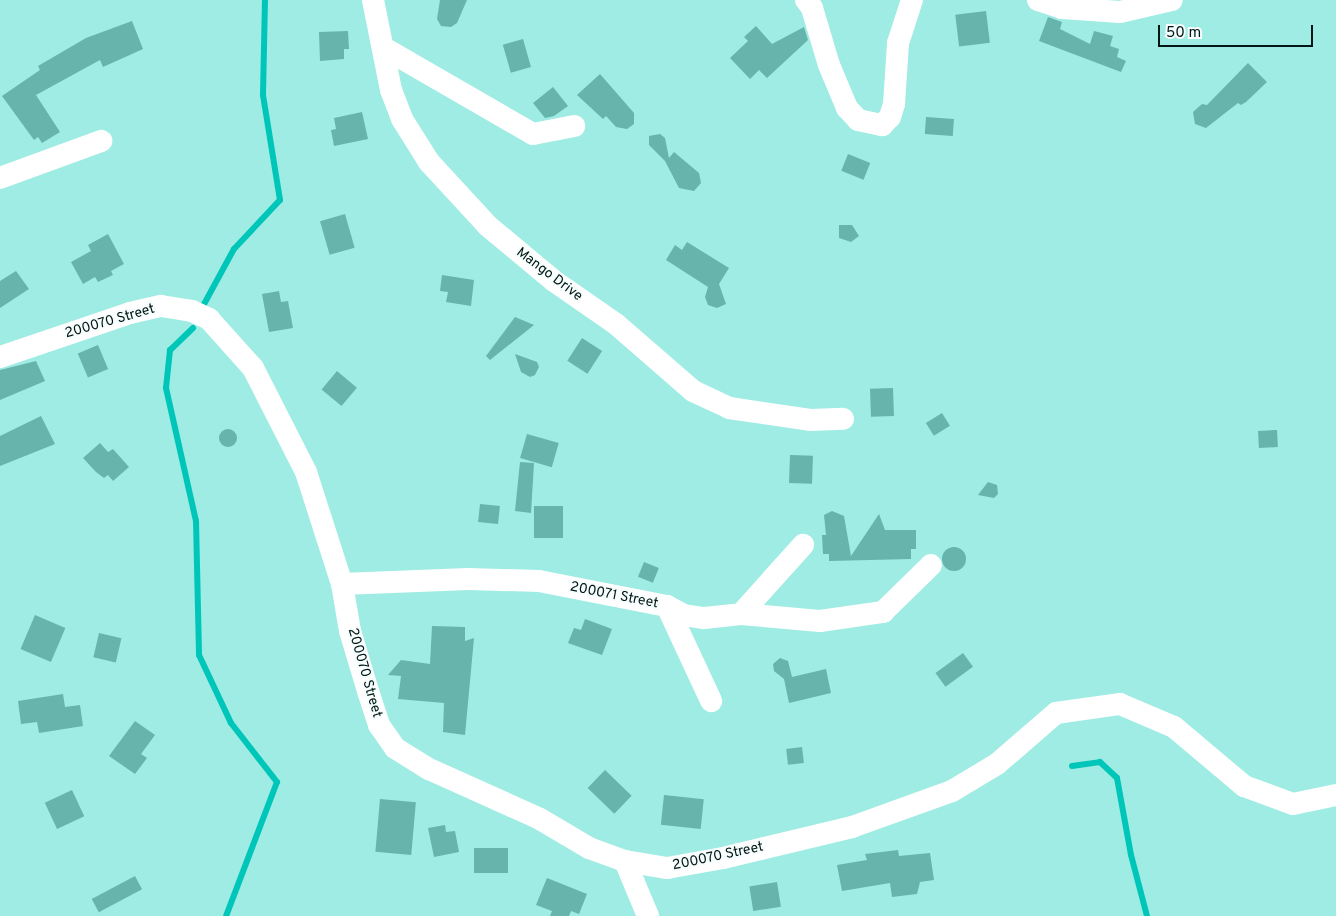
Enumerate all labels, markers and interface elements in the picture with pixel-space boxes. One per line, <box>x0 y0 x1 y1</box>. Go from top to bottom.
scale bar <box>1161 15 1316 47</box>
text: 50 m <box>1166 24 1201 43</box>
street label: Mango Drive <box>513 245 585 305</box>
street label: 200070 Street <box>63 301 157 343</box>
street label: 200071 Street <box>568 579 660 613</box>
street label: 200070 Street <box>343 626 385 720</box>
street label: 200070 Street <box>671 839 765 875</box>

